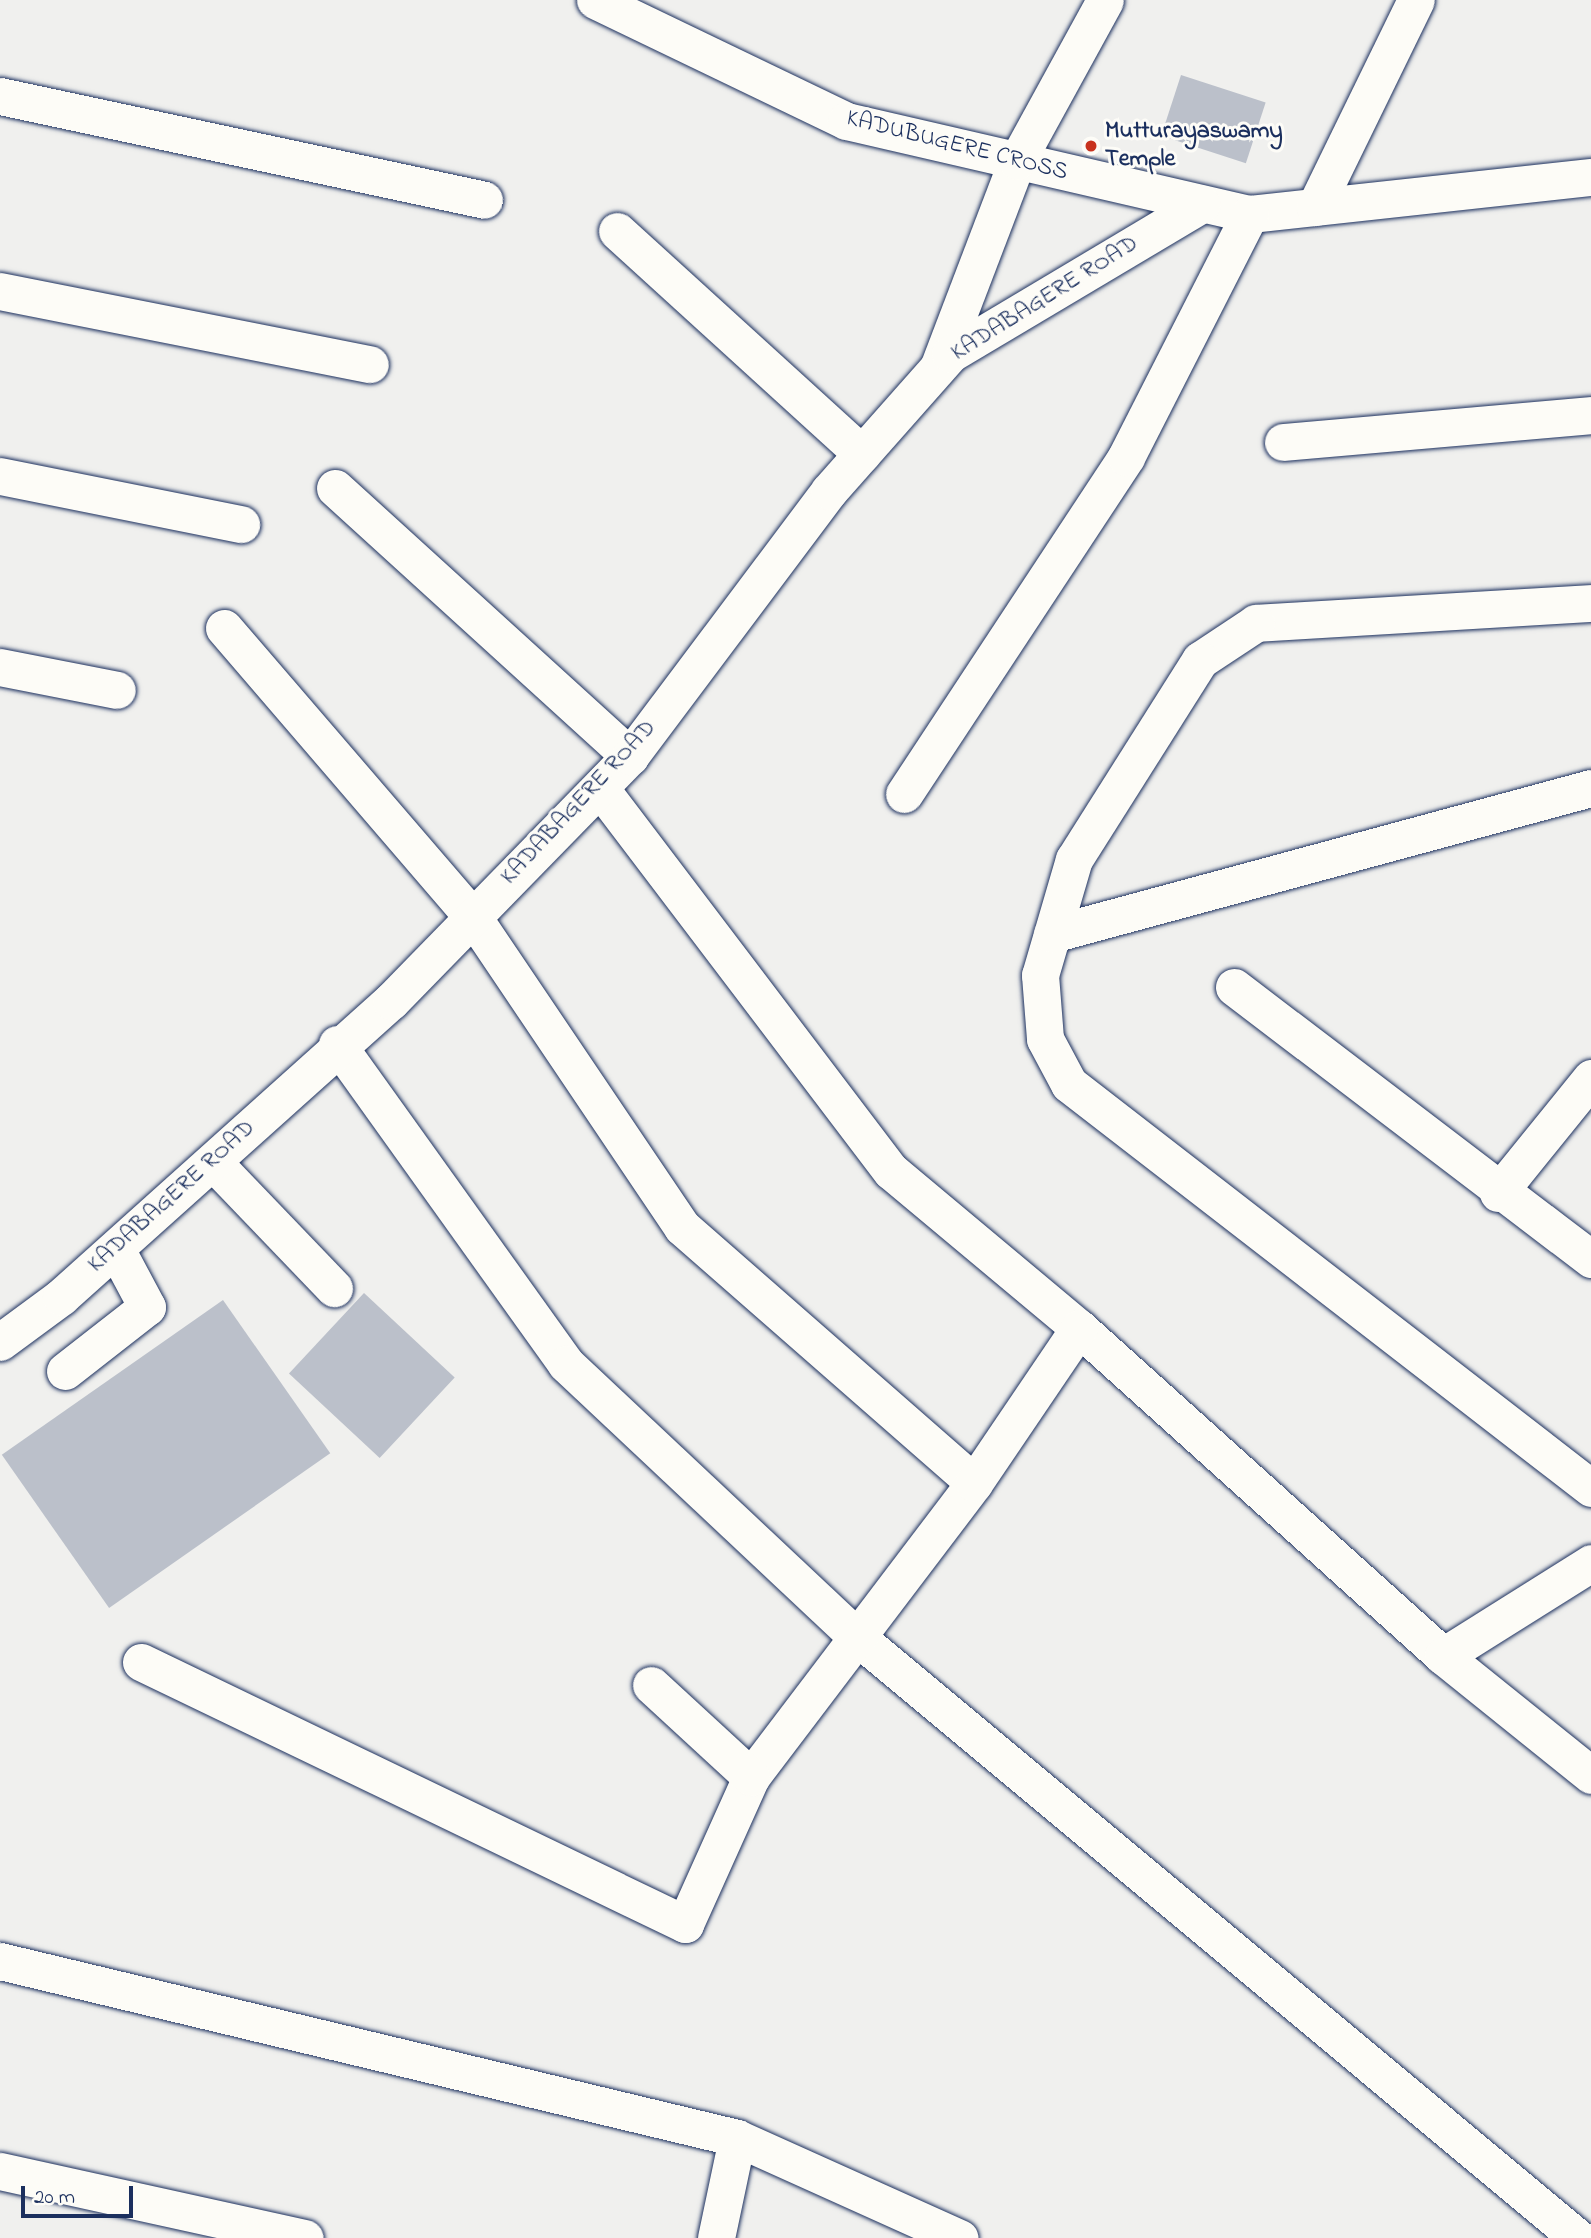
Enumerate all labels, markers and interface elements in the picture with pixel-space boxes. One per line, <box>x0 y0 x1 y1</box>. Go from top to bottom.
street label: KADUBUGERE CROSS <box>843 105 1071 187</box>
place label: Mutturayaswamy Temple <box>1105 118 1283 174</box>
marker: Mutturayaswamy Temple <box>1083 138 1099 154</box>
street label: KADABAGERE ROAD <box>946 230 1144 368</box>
street label: KADABAGERE ROAD <box>495 715 663 891</box>
street label: KADABAGERE ROAD <box>83 1114 261 1280</box>
scale bar <box>24 2172 136 2216</box>
text: 20 m <box>34 2183 75 2213</box>

